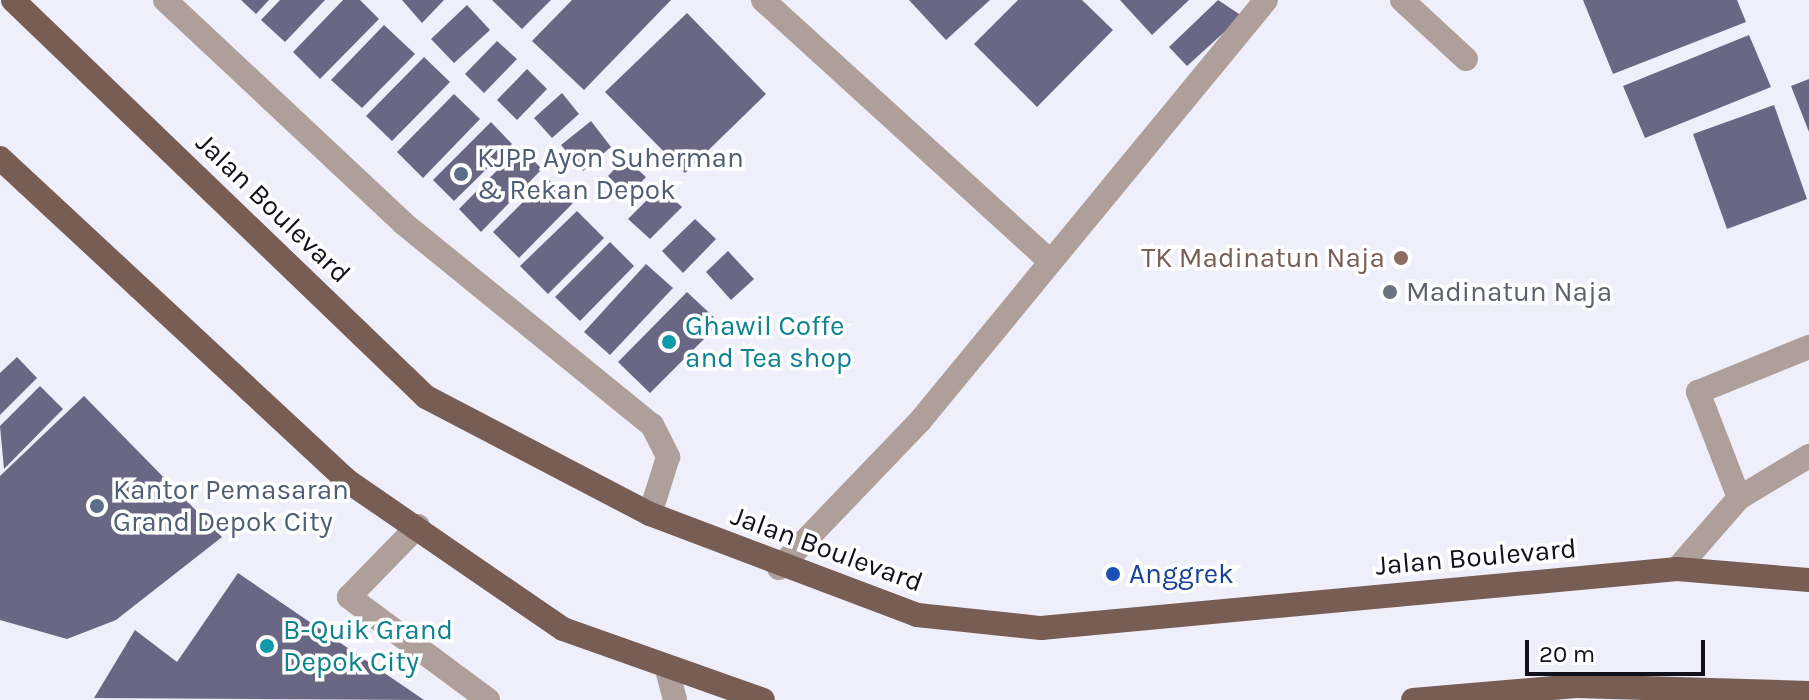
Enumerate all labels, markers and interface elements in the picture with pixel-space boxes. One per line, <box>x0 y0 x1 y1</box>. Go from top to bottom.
street label: Jalan Boulevard <box>189 126 357 290</box>
place label: KJPP Ayon Suherman & Rekan Depok <box>477 141 744 207</box>
marker: KJPP Ayon Suherman & Rekan Depok <box>452 165 470 183</box>
place label: TK Madinatun Naja <box>1141 241 1385 275</box>
marker: TK Madinatun Naja <box>1392 249 1410 267</box>
place label: Madinatun Naja <box>1406 275 1612 309</box>
marker: Madinatun Naja <box>1381 283 1399 301</box>
place label: Ghawil Coffe and Tea shop <box>685 309 852 375</box>
marker: Ghawil Coffe and Tea shop <box>660 333 678 351</box>
place label: Kantor Pemasaran Grand Depok City <box>113 473 349 539</box>
marker: Kantor Pemasaran Grand Depok City <box>88 497 106 515</box>
street label: Jalan Boulevard <box>727 499 927 599</box>
street label: Jalan Boulevard <box>1374 531 1578 583</box>
place label: Anggrek <box>1129 557 1234 591</box>
marker: Anggrek <box>1104 565 1122 583</box>
place label: B-Quik Grand Depok City <box>283 613 453 679</box>
scale bar <box>1529 624 1709 674</box>
marker: B-Quik Grand Depok City <box>258 637 276 655</box>
text: 20 m <box>1539 640 1595 668</box>

